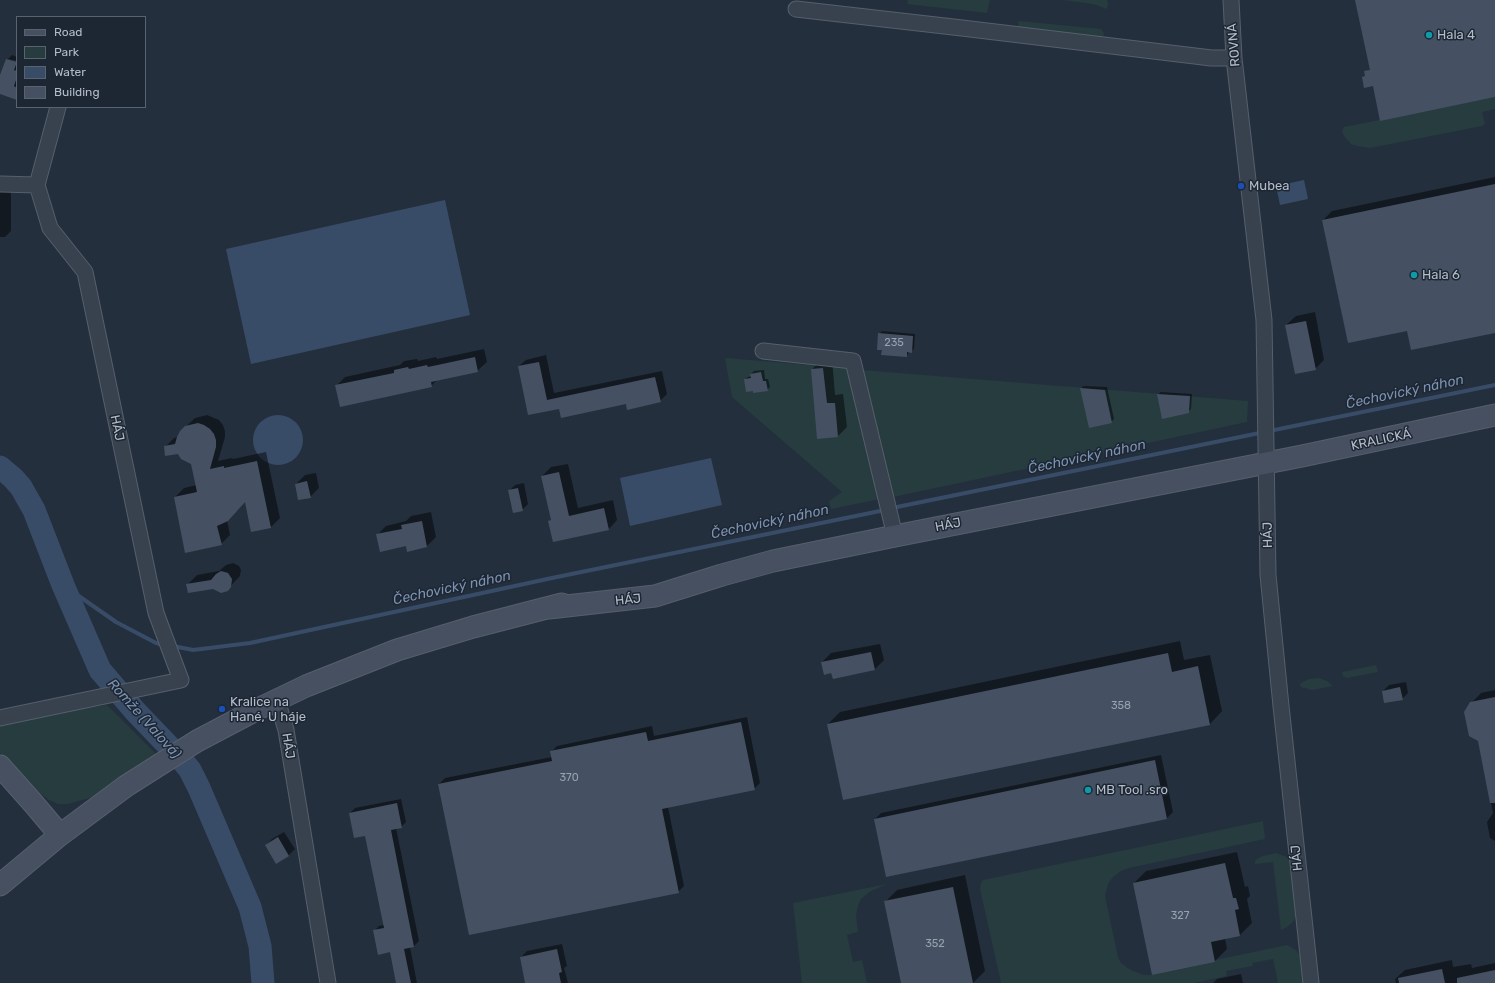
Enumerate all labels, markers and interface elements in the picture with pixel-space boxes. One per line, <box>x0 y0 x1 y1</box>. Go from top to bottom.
legend <box>16 16 146 108</box>
street label: ROVNÁ <box>1224 23 1244 67</box>
text: Road <box>54 25 82 39</box>
place label: Hala 4 <box>1437 27 1475 43</box>
marker: Hala 4 <box>1424 30 1434 40</box>
text: Park <box>54 45 79 59</box>
text: Water <box>54 65 86 79</box>
text: Building <box>54 85 100 99</box>
place label: Mubea <box>1249 178 1289 194</box>
marker: Mubea <box>1236 181 1246 191</box>
place label: Hala 6 <box>1422 267 1460 283</box>
marker: Hala 6 <box>1409 270 1419 280</box>
house number: 235 <box>884 336 904 350</box>
water label: Čechovický náhon <box>1345 371 1465 413</box>
street label: HÁJ <box>107 414 127 442</box>
street label: KRALICKÁ <box>1350 426 1412 454</box>
water label: Čechovický náhon <box>1027 436 1147 478</box>
water label: Čechovický náhon <box>710 501 830 543</box>
street label: HÁJ <box>934 515 962 535</box>
street label: HÁJ <box>1260 522 1276 548</box>
water label: Čechovický náhon <box>392 567 512 609</box>
street label: HÁJ <box>614 591 642 609</box>
water label: Romže (Valová) <box>104 676 184 762</box>
place label: Kralice na Hané, U háje <box>230 694 306 725</box>
house number: 358 <box>1111 699 1131 713</box>
marker: Kralice na Hané, U háje <box>217 704 227 714</box>
street label: HÁJ <box>278 732 298 760</box>
house number: 370 <box>559 771 579 785</box>
place label: MB Tool .sro <box>1096 782 1168 798</box>
marker: MB Tool .sro <box>1083 785 1093 795</box>
street label: HÁJ <box>1288 844 1306 872</box>
house number: 327 <box>1171 909 1189 923</box>
house number: 352 <box>925 937 945 951</box>

